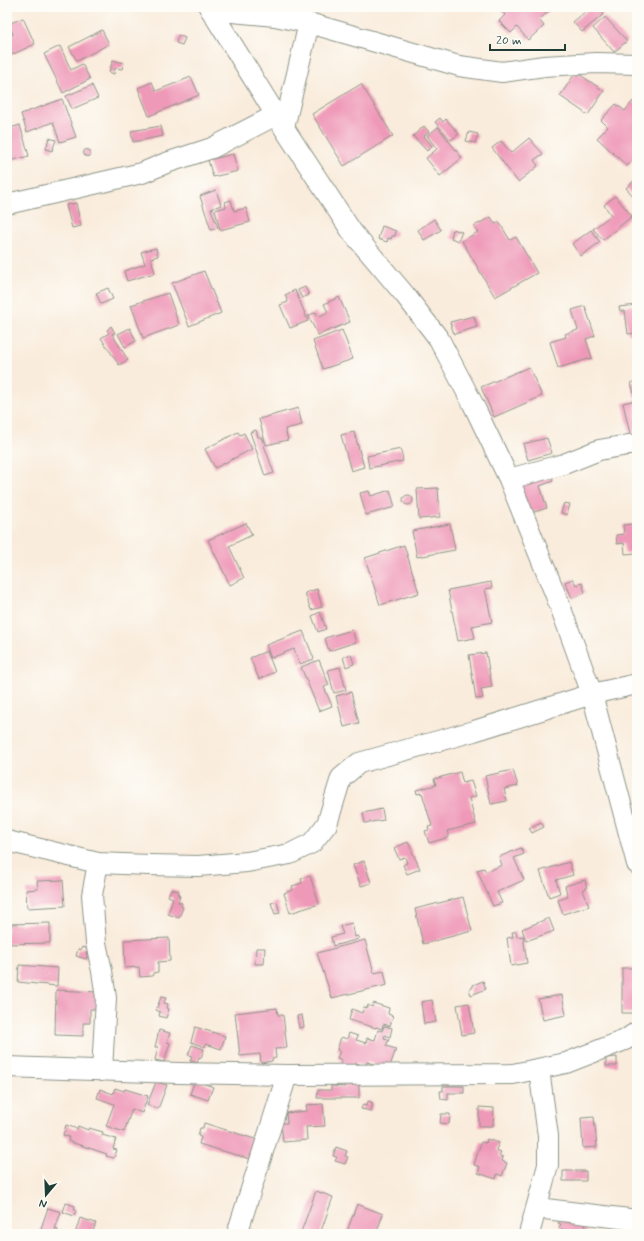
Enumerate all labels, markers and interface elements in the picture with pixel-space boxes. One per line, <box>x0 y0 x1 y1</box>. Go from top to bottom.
scale bar <box>490 26 565 52</box>
text: 20 m <box>496 33 522 49</box>
north arrow <box>26 1175 66 1215</box>
text: N <box>37 1196 49 1211</box>

